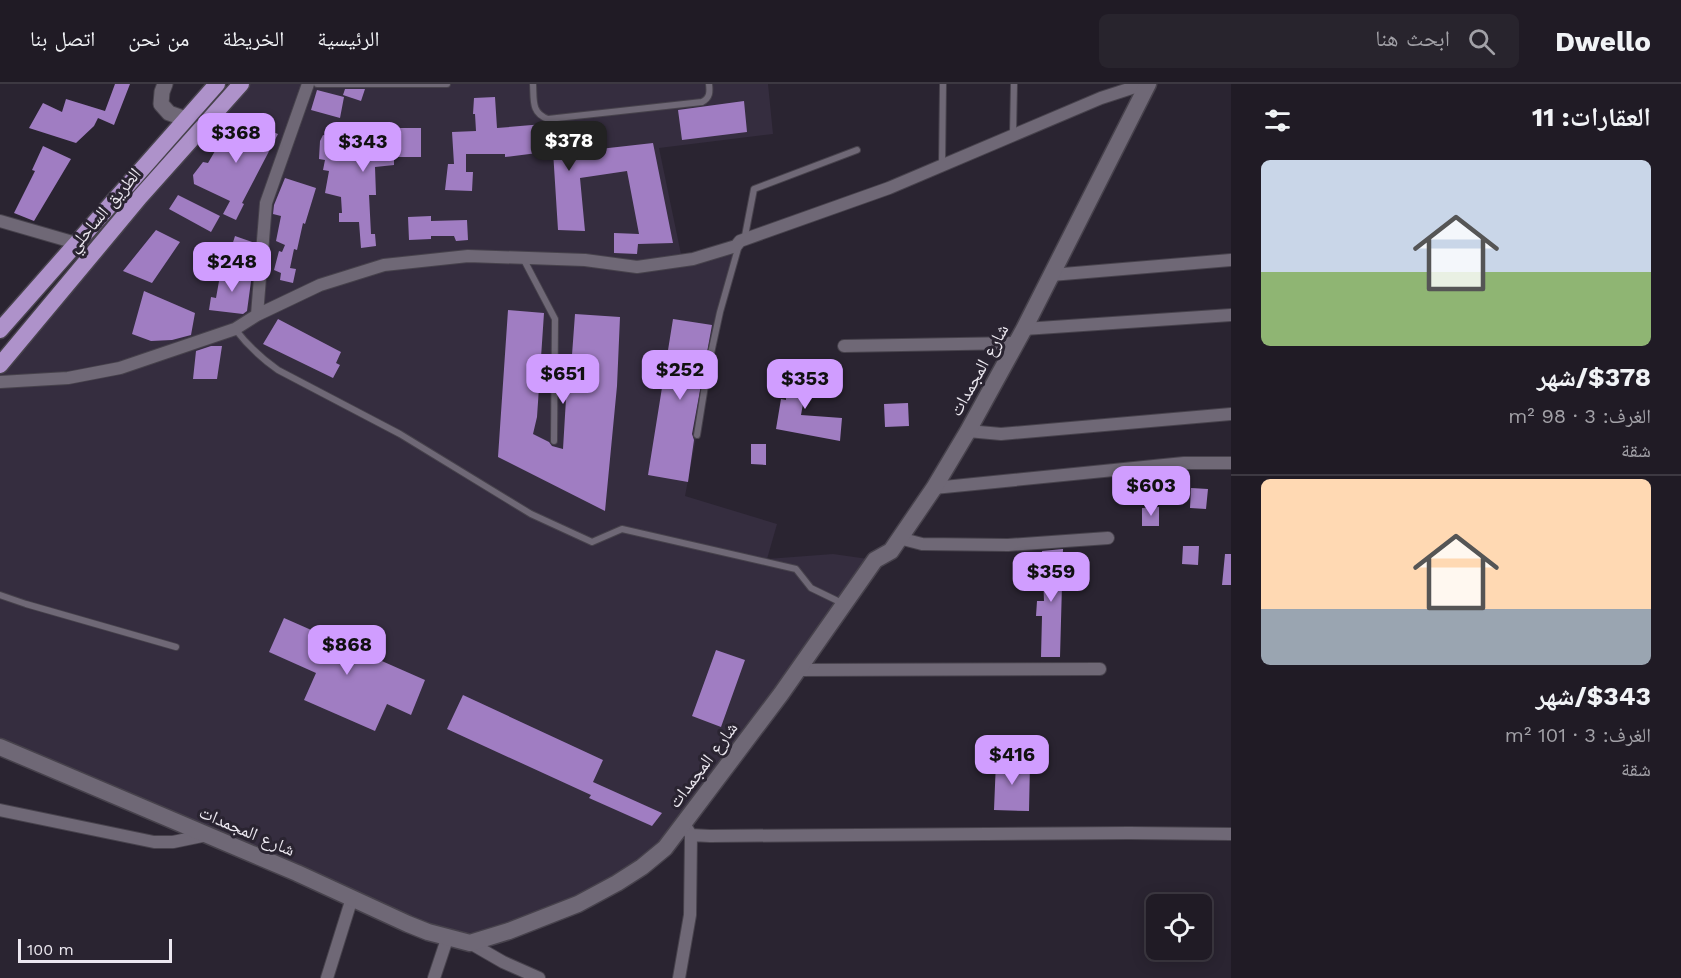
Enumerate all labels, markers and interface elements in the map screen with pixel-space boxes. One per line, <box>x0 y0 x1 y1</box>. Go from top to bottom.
search box <box>1099 14 1519 68</box>
icon: search <box>1465 25 1498 58</box>
text: Dwello <box>1555 25 1651 58</box>
text: اتصل بنا <box>30 26 95 51</box>
text: من نحن <box>128 26 189 51</box>
text: الخريطة <box>222 26 284 51</box>
text: الرئيسية <box>317 26 380 51</box>
text: ابحث هنا <box>1375 26 1450 51</box>
text: العقارات: 11 <box>1532 102 1651 132</box>
icon: filters <box>1261 104 1294 137</box>
pin: $368 <box>200 113 272 164</box>
text: $368 <box>211 120 261 144</box>
pin: $378 <box>533 121 605 172</box>
pin: $343 <box>327 122 399 173</box>
text: $378 <box>545 128 593 152</box>
text: $343 <box>338 129 388 153</box>
street label: الطريق الساحلي <box>62 163 148 259</box>
icon: home <box>1402 199 1510 307</box>
pin: $248 <box>196 242 268 293</box>
text: $248 <box>207 249 257 273</box>
street label: شارع المجمدات <box>945 320 1013 420</box>
pin: $252 <box>644 350 716 401</box>
pin: $651 <box>527 354 599 405</box>
text: $252 <box>656 357 704 381</box>
pin: $353 <box>769 359 841 410</box>
text: $651 <box>540 361 586 385</box>
text: $378/شهر <box>1537 362 1651 392</box>
text: $353 <box>781 366 829 390</box>
text: الغرف: 3 · 98 m² <box>1508 404 1651 428</box>
text: شقة <box>1621 438 1651 462</box>
pin: $603 <box>1115 466 1187 517</box>
text: $603 <box>1126 473 1176 497</box>
icon: home <box>1402 518 1510 626</box>
pin: $359 <box>1015 552 1087 603</box>
text: $359 <box>1027 559 1075 583</box>
pin: $868 <box>311 625 383 676</box>
text: $868 <box>322 632 372 656</box>
text: $343/شهر <box>1536 681 1651 711</box>
street label: شارع المجمدات <box>664 718 742 812</box>
text: الغرف: 3 · 101 m² <box>1505 723 1651 747</box>
pin: $416 <box>976 735 1048 786</box>
text: $416 <box>989 742 1035 766</box>
text: شقة <box>1621 757 1651 781</box>
street label: شارع المجمدات <box>196 801 298 861</box>
map controls <box>1146 894 1212 960</box>
button: locate <box>1146 894 1212 960</box>
scale bar <box>18 936 172 964</box>
text: 100 m <box>27 940 74 959</box>

